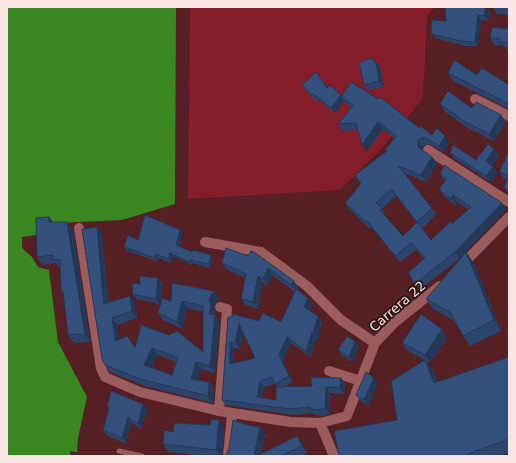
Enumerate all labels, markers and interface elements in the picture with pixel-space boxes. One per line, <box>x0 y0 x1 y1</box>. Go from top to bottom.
street label: Carrera 22 <box>366 278 428 335</box>

